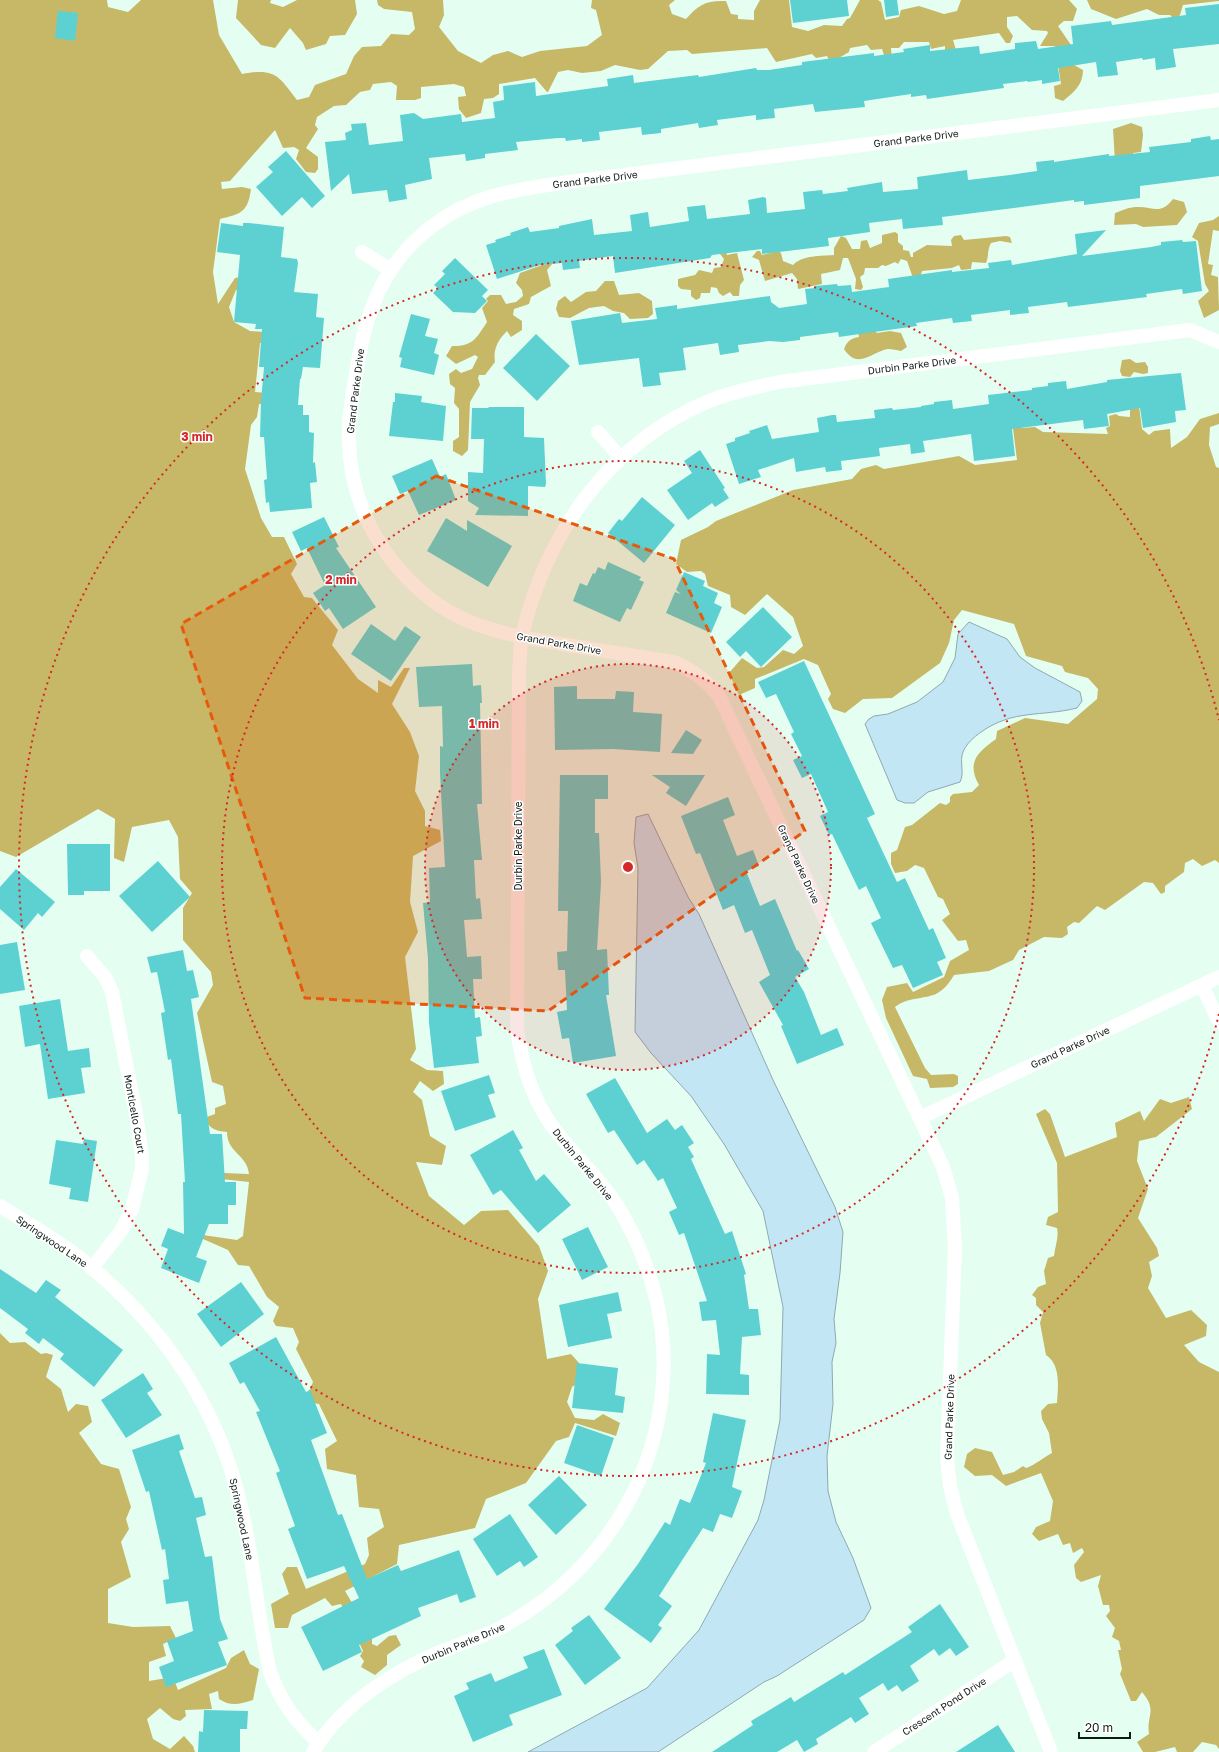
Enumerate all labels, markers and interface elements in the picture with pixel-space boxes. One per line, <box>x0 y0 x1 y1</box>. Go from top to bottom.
street label: Grand Parke Drive <box>873 127 960 149</box>
street label: Grand Parke Drive <box>552 168 639 190</box>
street label: Grand Parke Drive <box>344 347 366 434</box>
street label: Durbin Parke Drive <box>867 354 957 376</box>
text: 3 min <box>181 429 213 444</box>
text: 2 min <box>325 572 357 587</box>
street label: Grand Parke Drive <box>516 630 602 656</box>
text: 1 min <box>469 716 499 731</box>
street label: Durbin Parke Drive <box>512 801 524 890</box>
street label: Grand Parke Drive <box>775 823 823 906</box>
centre of rings <box>621 860 635 874</box>
street label: Grand Parke Drive <box>1029 1023 1112 1071</box>
street label: Monticello Court <box>122 1073 148 1155</box>
street label: Durbin Parke Drive <box>550 1126 616 1202</box>
street label: Springwood Lane <box>14 1213 90 1269</box>
street label: Grand Parke Drive <box>942 1374 957 1460</box>
street label: Springwood Lane <box>227 1477 257 1561</box>
street label: Durbin Parke Drive <box>420 1620 506 1666</box>
street label: Crescent Pond Drive <box>900 1674 988 1738</box>
scale bar <box>1079 1714 1130 1740</box>
text: 20 m <box>1085 1720 1113 1735</box>

